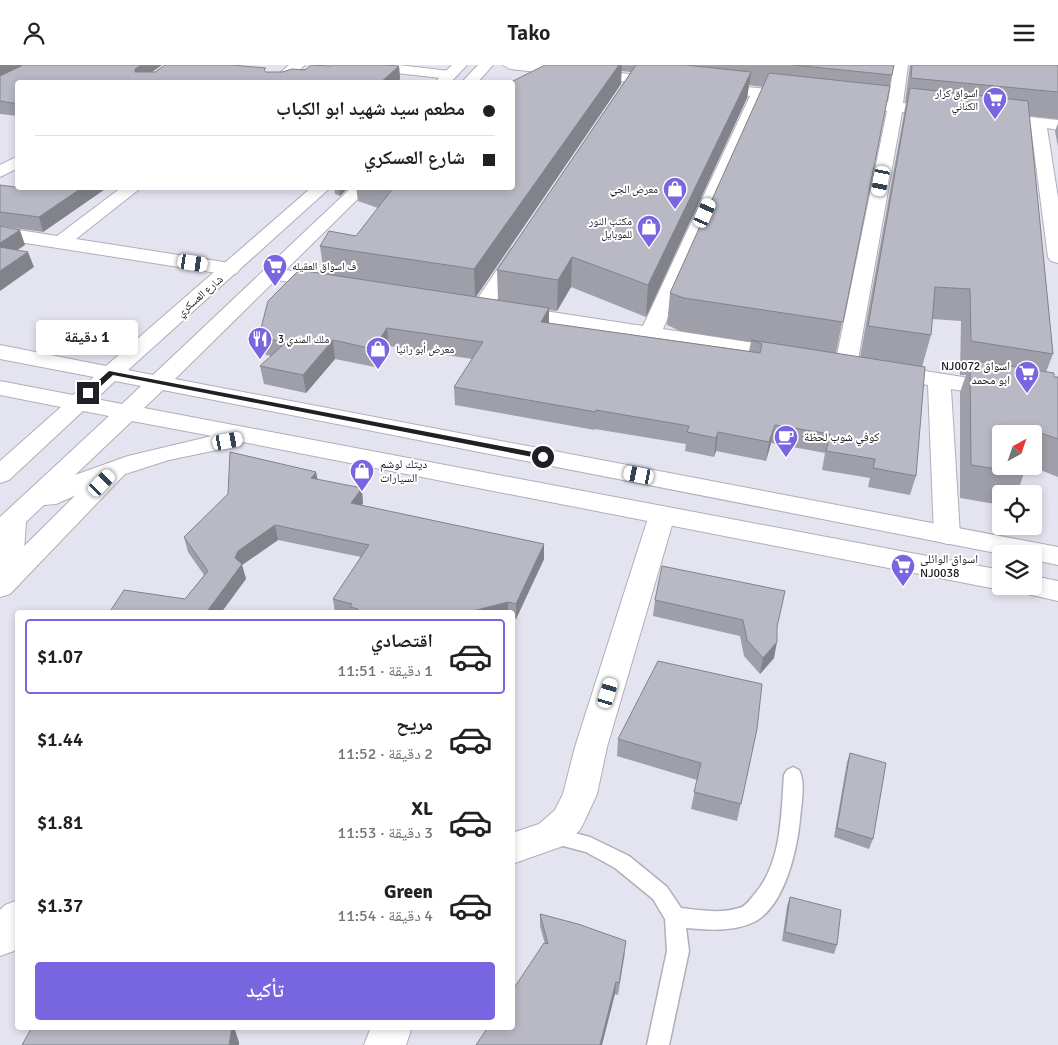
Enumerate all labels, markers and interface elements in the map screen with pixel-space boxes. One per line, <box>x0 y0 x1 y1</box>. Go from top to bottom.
icon: person <box>20 19 48 47</box>
text: Tako <box>508 19 551 46</box>
icon: menu <box>1010 19 1038 47</box>
supermarket icon: اسواق كرار الكناني <box>982 86 1008 120</box>
place label: اسواق كرار الكناني <box>934 87 978 114</box>
text: مطعم سيد شهيد ابو الكباب <box>276 97 465 121</box>
text: شارع العسكري <box>364 146 465 170</box>
car <box>870 165 891 197</box>
shop icon: معرض الجي <box>662 176 688 210</box>
place label: معرض الجي <box>610 183 658 197</box>
car <box>692 196 717 230</box>
shop icon: مكتب النور للموبايل <box>636 214 662 248</box>
place label: مكتب النور للموبايل <box>588 215 632 241</box>
car <box>177 253 208 273</box>
supermarket icon: ف اسواق العقيله <box>262 253 288 287</box>
place label: ف اسواق العقيله <box>292 260 356 273</box>
street label: شارع العسكري <box>174 273 227 321</box>
callout: 1 دقيقة <box>37 320 139 355</box>
restaurant icon: ملك المندي 3 <box>247 326 273 360</box>
text: 1 دقيقة <box>64 327 110 347</box>
place label: ملك المندي 3 <box>278 333 329 347</box>
shop icon: معرض أبو رانيا <box>365 336 391 370</box>
place label: معرض أبو رانيا <box>396 342 454 356</box>
place label: NJ0072 اسواق ابو محمد <box>941 359 1010 388</box>
supermarket icon: NJ0072 اسواق ابو محمد <box>1014 360 1040 394</box>
route end <box>77 382 99 404</box>
cafe icon: كوفي شوب لحظة <box>773 424 799 458</box>
north arrow <box>992 425 1042 475</box>
map controls <box>992 425 1042 595</box>
place label: كوفي شوب لحظة <box>804 430 879 447</box>
car <box>211 431 244 451</box>
route start <box>532 446 554 468</box>
place label: ديتك لوشم السيارات <box>380 457 427 486</box>
shop icon: ديتك لوشم السيارات <box>349 458 375 492</box>
car <box>622 465 655 485</box>
car <box>86 467 117 499</box>
button: locate <box>992 485 1042 535</box>
button: layers <box>992 545 1042 595</box>
place label: اسواق الوائلی NJ0038 <box>920 552 978 581</box>
supermarket icon: اسواق الوائلی NJ0038 <box>890 553 916 587</box>
text: اقتصادي <box>371 629 433 653</box>
icon: car <box>448 634 493 679</box>
text: $1.07 <box>37 645 83 669</box>
text: 1 دقيقة · 11:51 <box>338 661 433 681</box>
car <box>596 676 619 710</box>
text: مريح <box>396 712 433 736</box>
icon: car <box>448 717 493 762</box>
text: $1.44 <box>37 728 83 752</box>
text: 2 دقيقة · 11:52 <box>338 744 433 764</box>
text: XL <box>411 797 433 821</box>
icon: car <box>448 800 493 845</box>
text: $1.81 <box>37 811 83 835</box>
text: 3 دقيقة · 11:53 <box>338 823 433 843</box>
text: Green <box>384 880 433 904</box>
icon: car <box>448 883 493 928</box>
text: $1.37 <box>37 894 83 918</box>
text: 4 دقيقة · 11:54 <box>338 906 433 926</box>
button: تأكيد <box>35 962 495 1020</box>

